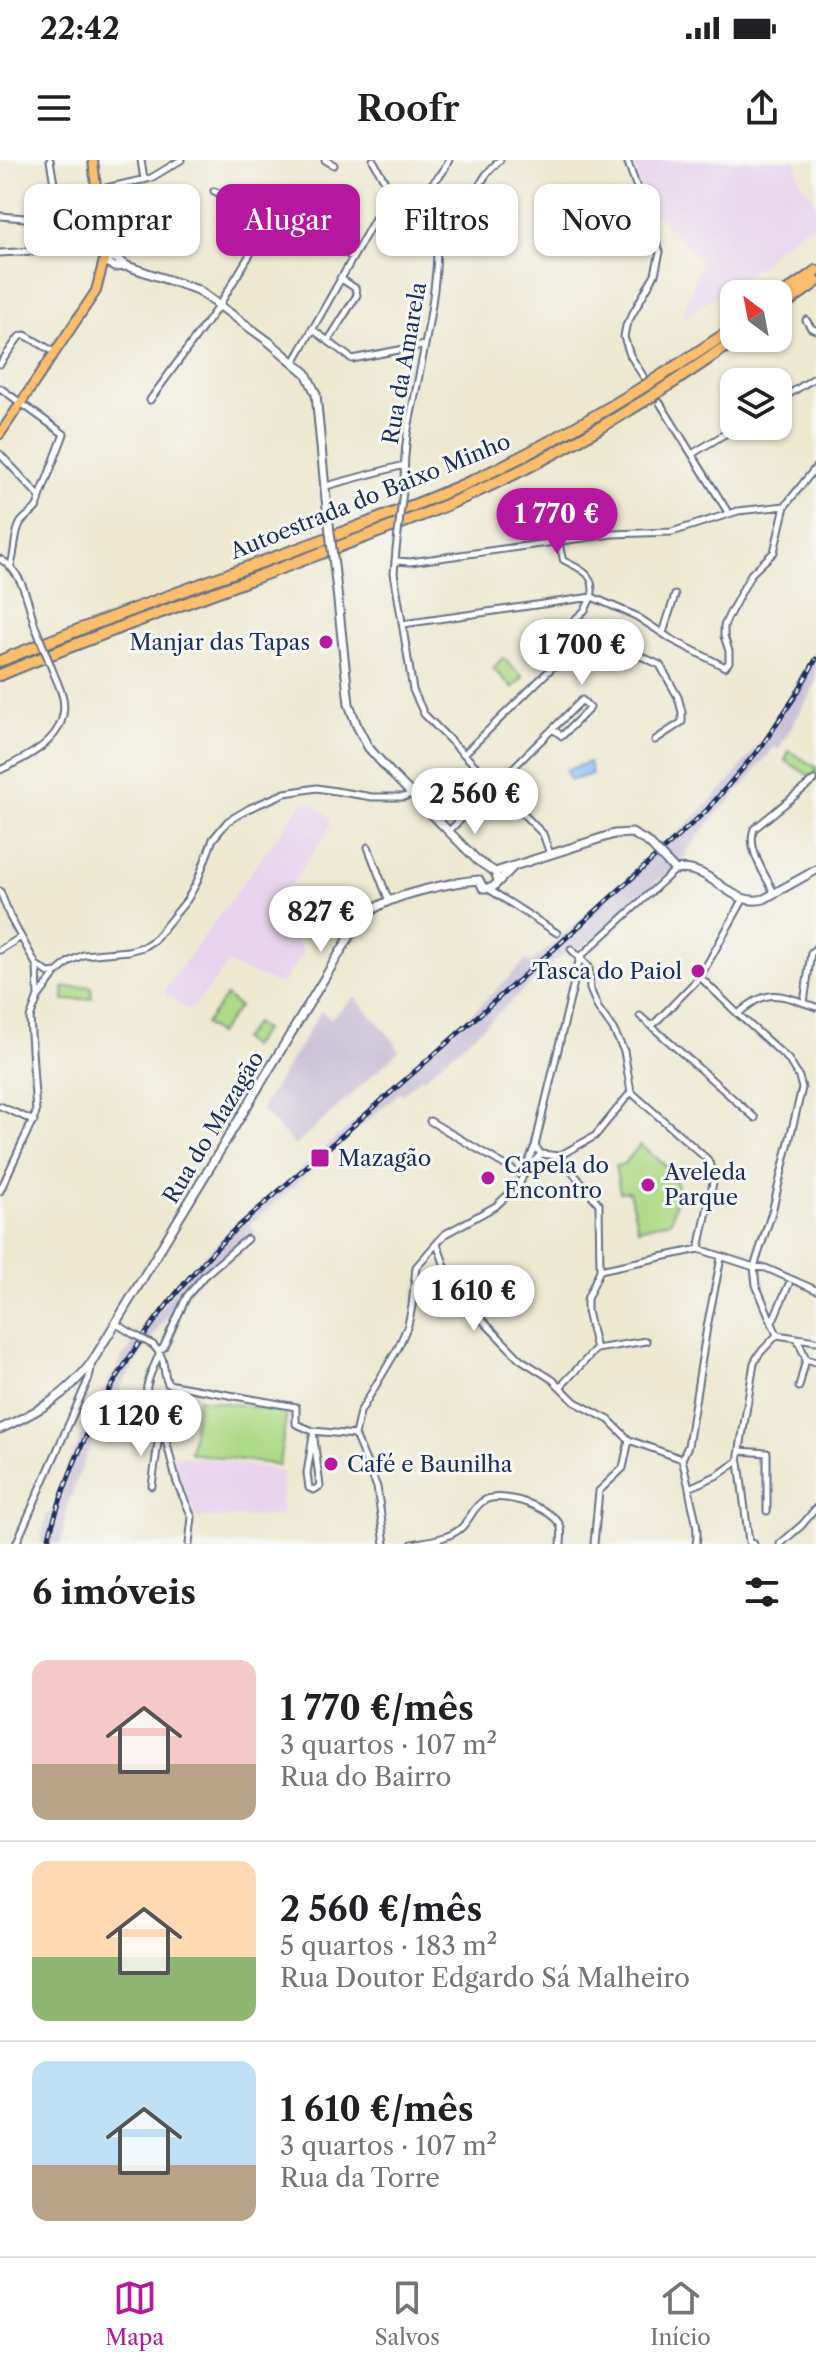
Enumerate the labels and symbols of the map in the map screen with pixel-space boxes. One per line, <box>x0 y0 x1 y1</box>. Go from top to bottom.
street label: Rua da Amarela <box>377 279 432 446</box>
north arrow <box>720 280 792 352</box>
street label: Autoestrada do Baixo Minho <box>225 428 514 565</box>
pin: 1 770 € <box>483 488 631 556</box>
pin: 1 700 € <box>508 619 656 687</box>
place label: Manjar das Tapas <box>129 629 310 656</box>
marker: Manjar das Tapas <box>317 633 335 651</box>
pin: 2 560 € <box>401 768 549 836</box>
pin: 827 € <box>265 886 377 954</box>
place label: Tasca do Paiol <box>532 958 682 985</box>
marker: Tasca do Paiol <box>689 962 707 980</box>
street label: Rua do Mazagão <box>157 1046 270 1208</box>
place label: Mazagão <box>338 1145 431 1172</box>
marker: Mazagão <box>309 1147 331 1169</box>
place label: Capela do Encontro <box>504 1152 609 1204</box>
place label: Aveleda Parque <box>663 1159 747 1211</box>
marker: Capela do Encontro <box>479 1169 497 1187</box>
marker: Aveleda Parque <box>639 1176 657 1194</box>
pin: 1 610 € <box>400 1265 548 1333</box>
pin: 1 120 € <box>67 1390 215 1458</box>
place label: Café e Baunilha <box>347 1451 513 1478</box>
marker: Café e Baunilha <box>322 1455 340 1473</box>

